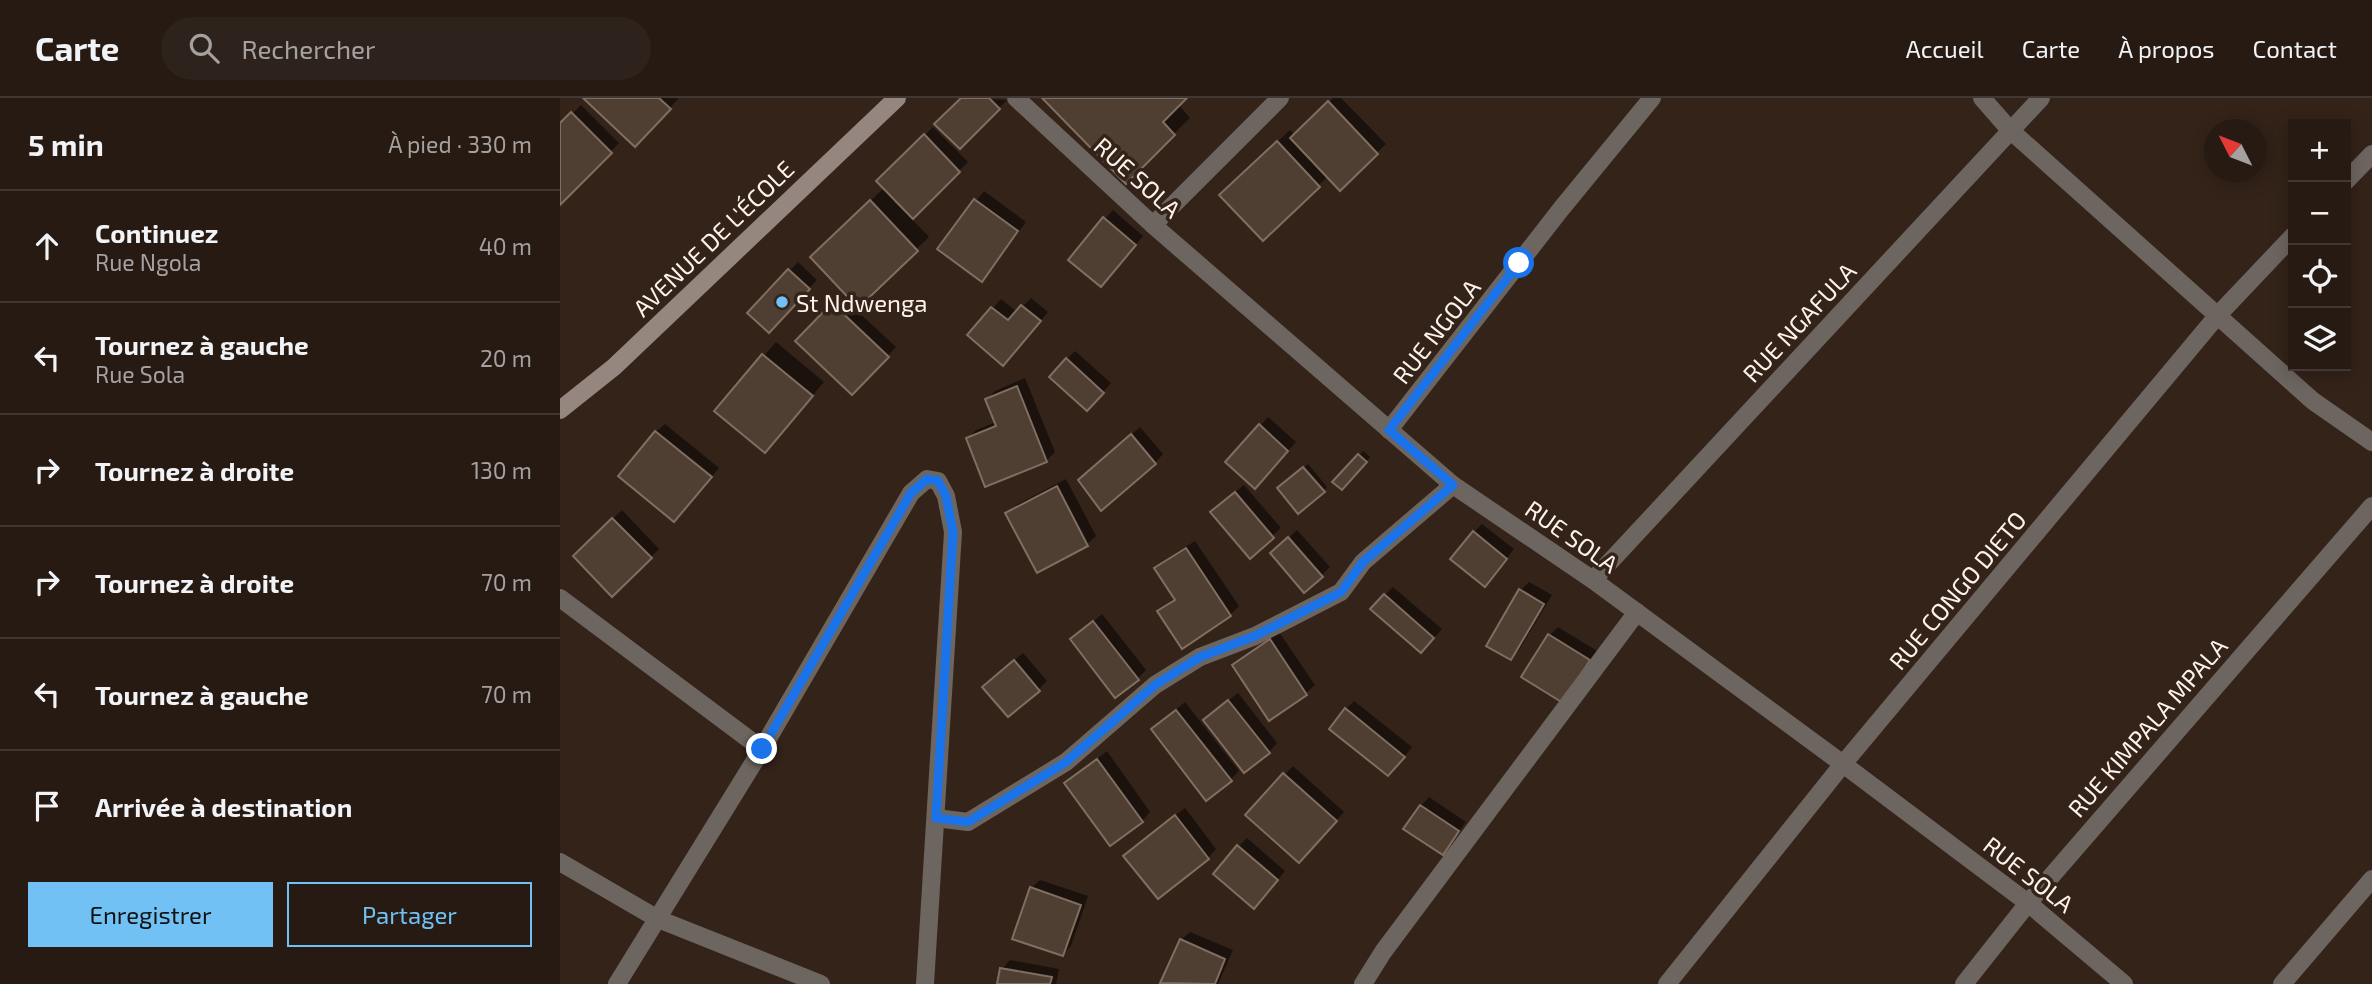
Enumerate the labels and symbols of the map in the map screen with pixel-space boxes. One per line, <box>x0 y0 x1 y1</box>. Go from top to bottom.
north arrow <box>2204 119 2267 182</box>
street label: RUE SOLA <box>1089 131 1187 223</box>
street label: AVENUE DE L'ÉCOLE <box>627 154 799 322</box>
route start <box>1503 247 1534 278</box>
street label: RUE NGAFULA <box>1736 256 1862 388</box>
street label: RUE NGOLA <box>1386 273 1486 389</box>
place label: St Ndwenga <box>796 288 927 317</box>
marker: St Ndwenga <box>774 294 790 310</box>
street label: RUE SOLA <box>1520 494 1624 578</box>
street label: RUE CONGO DIETO <box>1882 505 2032 675</box>
street label: RUE KIMPALA MPALA <box>2061 631 2233 823</box>
route end <box>746 733 777 764</box>
street label: RUE SOLA <box>1978 830 2080 918</box>

